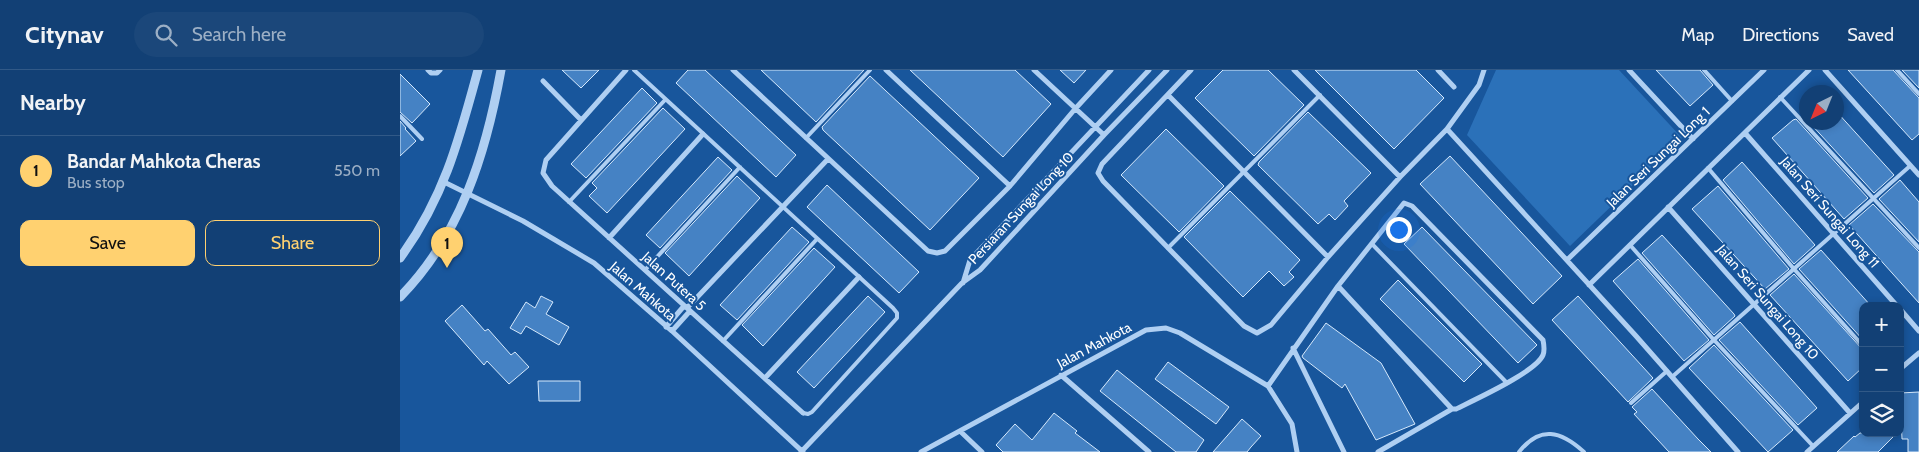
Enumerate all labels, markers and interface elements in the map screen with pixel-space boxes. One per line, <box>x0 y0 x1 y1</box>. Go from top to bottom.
search box <box>134 12 484 57</box>
text: Citynav <box>25 20 104 49</box>
icon: search <box>152 21 180 49</box>
text: Search here <box>192 23 286 46</box>
text: Map <box>1681 24 1714 46</box>
text: Directions <box>1742 24 1819 46</box>
text: Saved <box>1847 24 1894 46</box>
north arrow <box>1799 85 1844 130</box>
text: Nearby <box>20 90 86 115</box>
street label: Jalan Seri Sungai Long 1 <box>1602 103 1714 212</box>
street label: Persiaran Sungai Long 10 <box>964 148 1078 268</box>
text: Bandar Mahkota Cheras <box>67 150 261 173</box>
street label: Jalan Seri Sungai Long 11 <box>1776 152 1883 271</box>
text: 1 <box>33 161 39 180</box>
text: 550 m <box>334 161 380 180</box>
text: Bus stop <box>67 173 125 192</box>
your location <box>1386 217 1412 243</box>
button: Save <box>20 220 195 266</box>
button: Share <box>205 220 380 266</box>
pin: 1 <box>431 227 463 268</box>
street label: Jalan Seri Sungai Long 10 <box>1712 240 1823 364</box>
street label: Jalan Putera 5 <box>638 247 710 314</box>
street label: Jalan Mahkota <box>605 257 680 325</box>
map controls <box>1859 302 1904 437</box>
button: + <box>1859 302 1904 347</box>
street label: Jalan Mahkota <box>1053 318 1135 373</box>
button: − <box>1859 347 1904 392</box>
button: layers <box>1859 392 1904 437</box>

